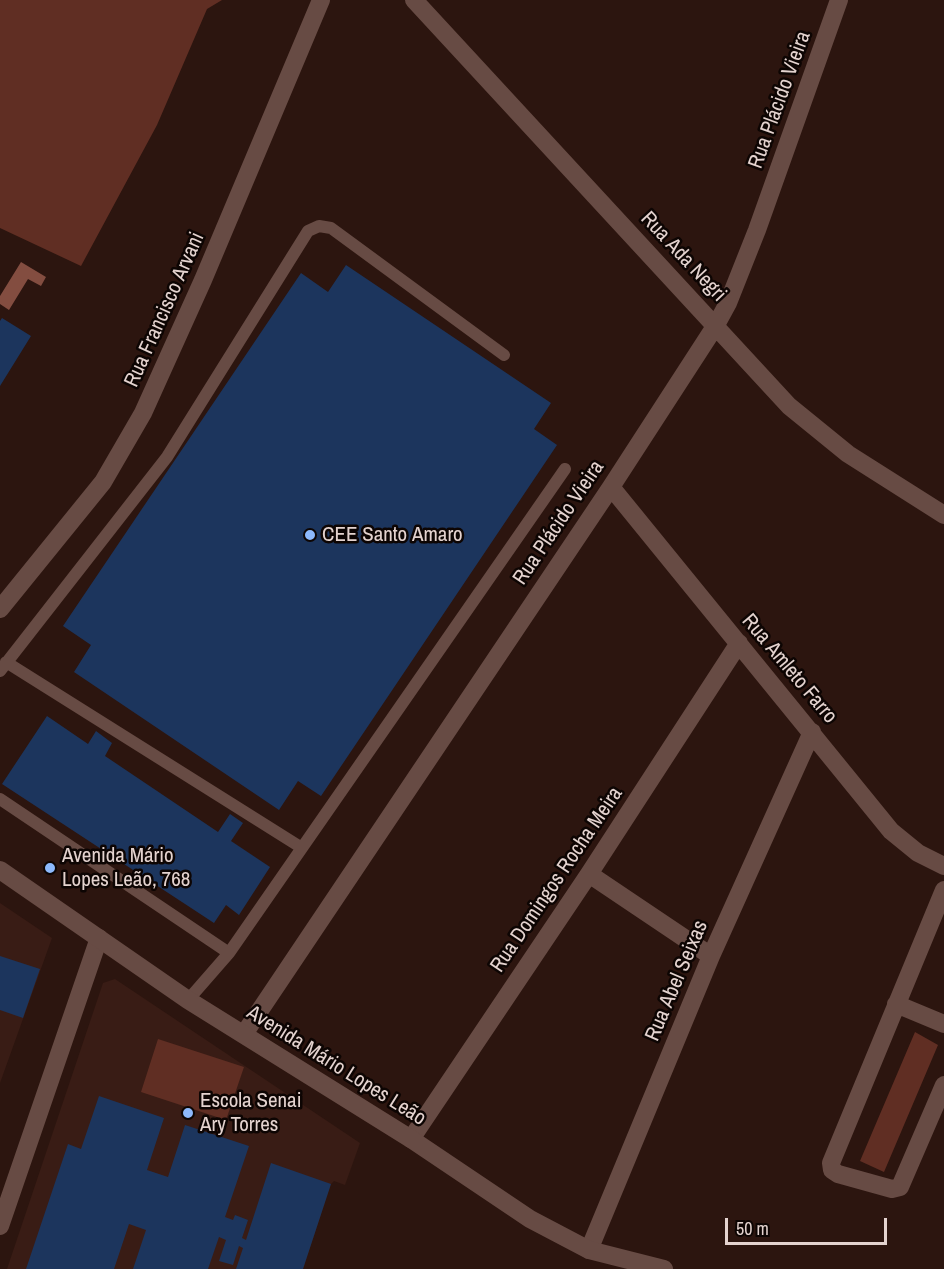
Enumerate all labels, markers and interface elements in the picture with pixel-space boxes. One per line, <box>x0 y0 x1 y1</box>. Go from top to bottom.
street label: Rua Plácido Vieira <box>743 28 817 172</box>
street label: Rua Ada Negri <box>635 207 731 307</box>
street label: Rua Francisco Arvani <box>120 229 210 391</box>
street label: Rua Plácido Vieira <box>508 456 610 590</box>
place label: CEE Santo Amaro <box>322 522 463 548</box>
marker: CEE Santo Amaro <box>303 528 317 542</box>
street label: Rua Amleto Farro <box>736 609 842 729</box>
street label: Rua Domingos Rocha Meira <box>486 783 628 977</box>
place label: Avenida Mário Lopes Leão, 768 <box>62 843 190 893</box>
marker: Avenida Mário Lopes Leão, 768 <box>43 861 57 875</box>
street label: Rua Abel Seixas <box>640 917 714 1045</box>
street label: Avenida Mário Lopes Leão <box>242 1001 430 1131</box>
place label: Escola Senai Ary Torres <box>200 1088 301 1138</box>
marker: Escola Senai Ary Torres <box>181 1106 195 1120</box>
scale bar <box>728 1206 890 1244</box>
text: 50 m <box>736 1216 769 1241</box>

